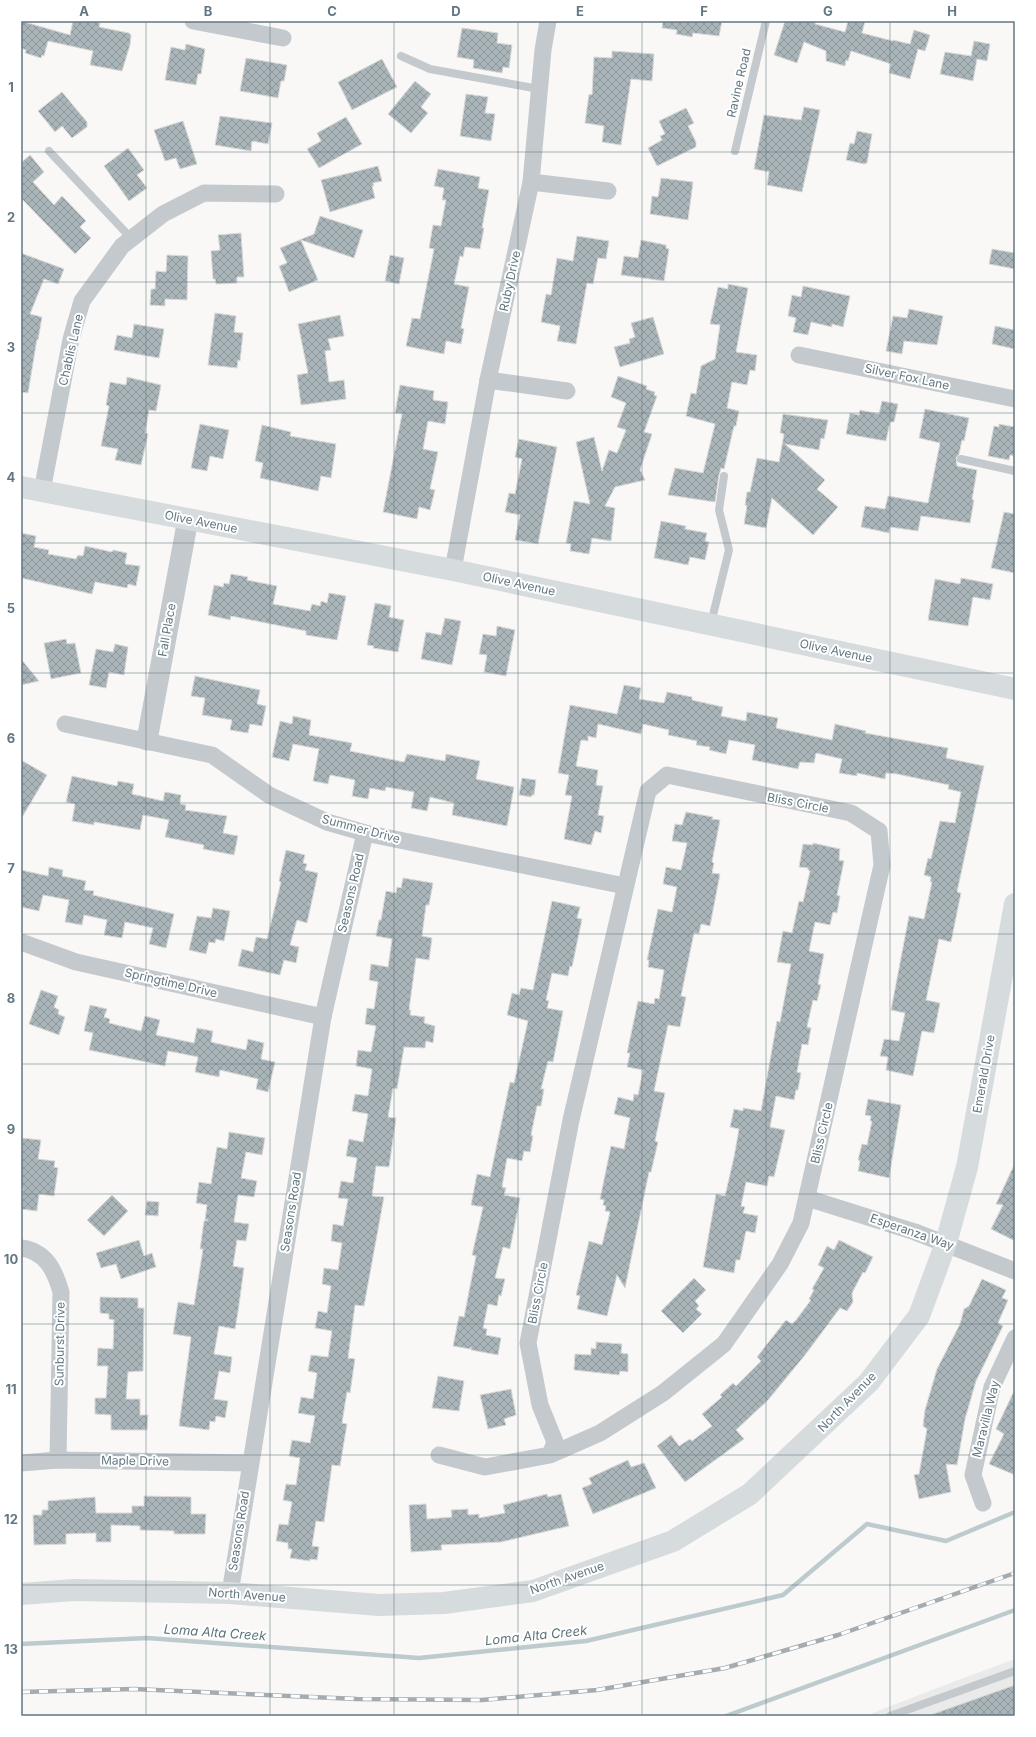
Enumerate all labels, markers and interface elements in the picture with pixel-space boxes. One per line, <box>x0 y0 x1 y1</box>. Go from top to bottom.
text: A <box>79 3 89 19</box>
text: B <box>204 3 213 19</box>
text: C <box>327 3 337 19</box>
text: D <box>451 3 461 19</box>
text: E <box>576 3 584 19</box>
text: F <box>700 3 708 19</box>
text: G <box>823 3 833 19</box>
text: H <box>947 3 957 19</box>
street label: Ravine Road <box>723 47 754 119</box>
text: 1 <box>8 79 14 95</box>
text: 2 <box>7 209 15 225</box>
street label: Ruby Drive <box>496 249 523 313</box>
street label: Chablis Lane <box>55 313 86 387</box>
text: 3 <box>7 339 15 355</box>
street label: Silver Fox Lane <box>863 360 951 393</box>
text: 4 <box>7 469 16 485</box>
street label: Olive Avenue <box>163 507 239 536</box>
street label: Olive Avenue <box>481 568 557 599</box>
text: 5 <box>7 600 15 616</box>
street label: Fall Place <box>154 602 179 658</box>
street label: Olive Avenue <box>798 635 874 666</box>
text: 6 <box>7 730 15 746</box>
street label: Bliss Circle <box>766 789 830 816</box>
street label: Summer Drive <box>320 811 402 846</box>
street label: Seasons Road <box>334 852 367 934</box>
text: 7 <box>7 860 15 876</box>
street label: Springtime Drive <box>123 965 219 1000</box>
text: 8 <box>7 990 15 1006</box>
street label: Emerald Drive <box>969 1034 998 1114</box>
street label: Bliss Circle <box>807 1101 836 1165</box>
text: 9 <box>7 1121 15 1137</box>
street label: Seasons Road <box>277 1171 304 1253</box>
street label: Esperanza Way <box>868 1210 956 1253</box>
text: 10 <box>4 1251 18 1267</box>
street label: Bliss Circle <box>524 1261 551 1325</box>
street label: Sunburst Drive <box>51 1302 68 1386</box>
street label: North Avenue <box>814 1369 879 1435</box>
street label: Maravilla Way <box>969 1379 1002 1459</box>
text: 11 <box>5 1381 17 1397</box>
street label: Maple Drive <box>101 1452 169 1469</box>
street label: Seasons Road <box>225 1490 252 1572</box>
text: 12 <box>4 1511 18 1527</box>
street label: North Avenue <box>528 1558 606 1597</box>
street label: North Avenue <box>208 1584 286 1605</box>
water label: Loma Alta Creek <box>163 1620 268 1644</box>
water label: Loma Alta Creek <box>484 1622 589 1648</box>
text: 13 <box>4 1641 18 1657</box>

